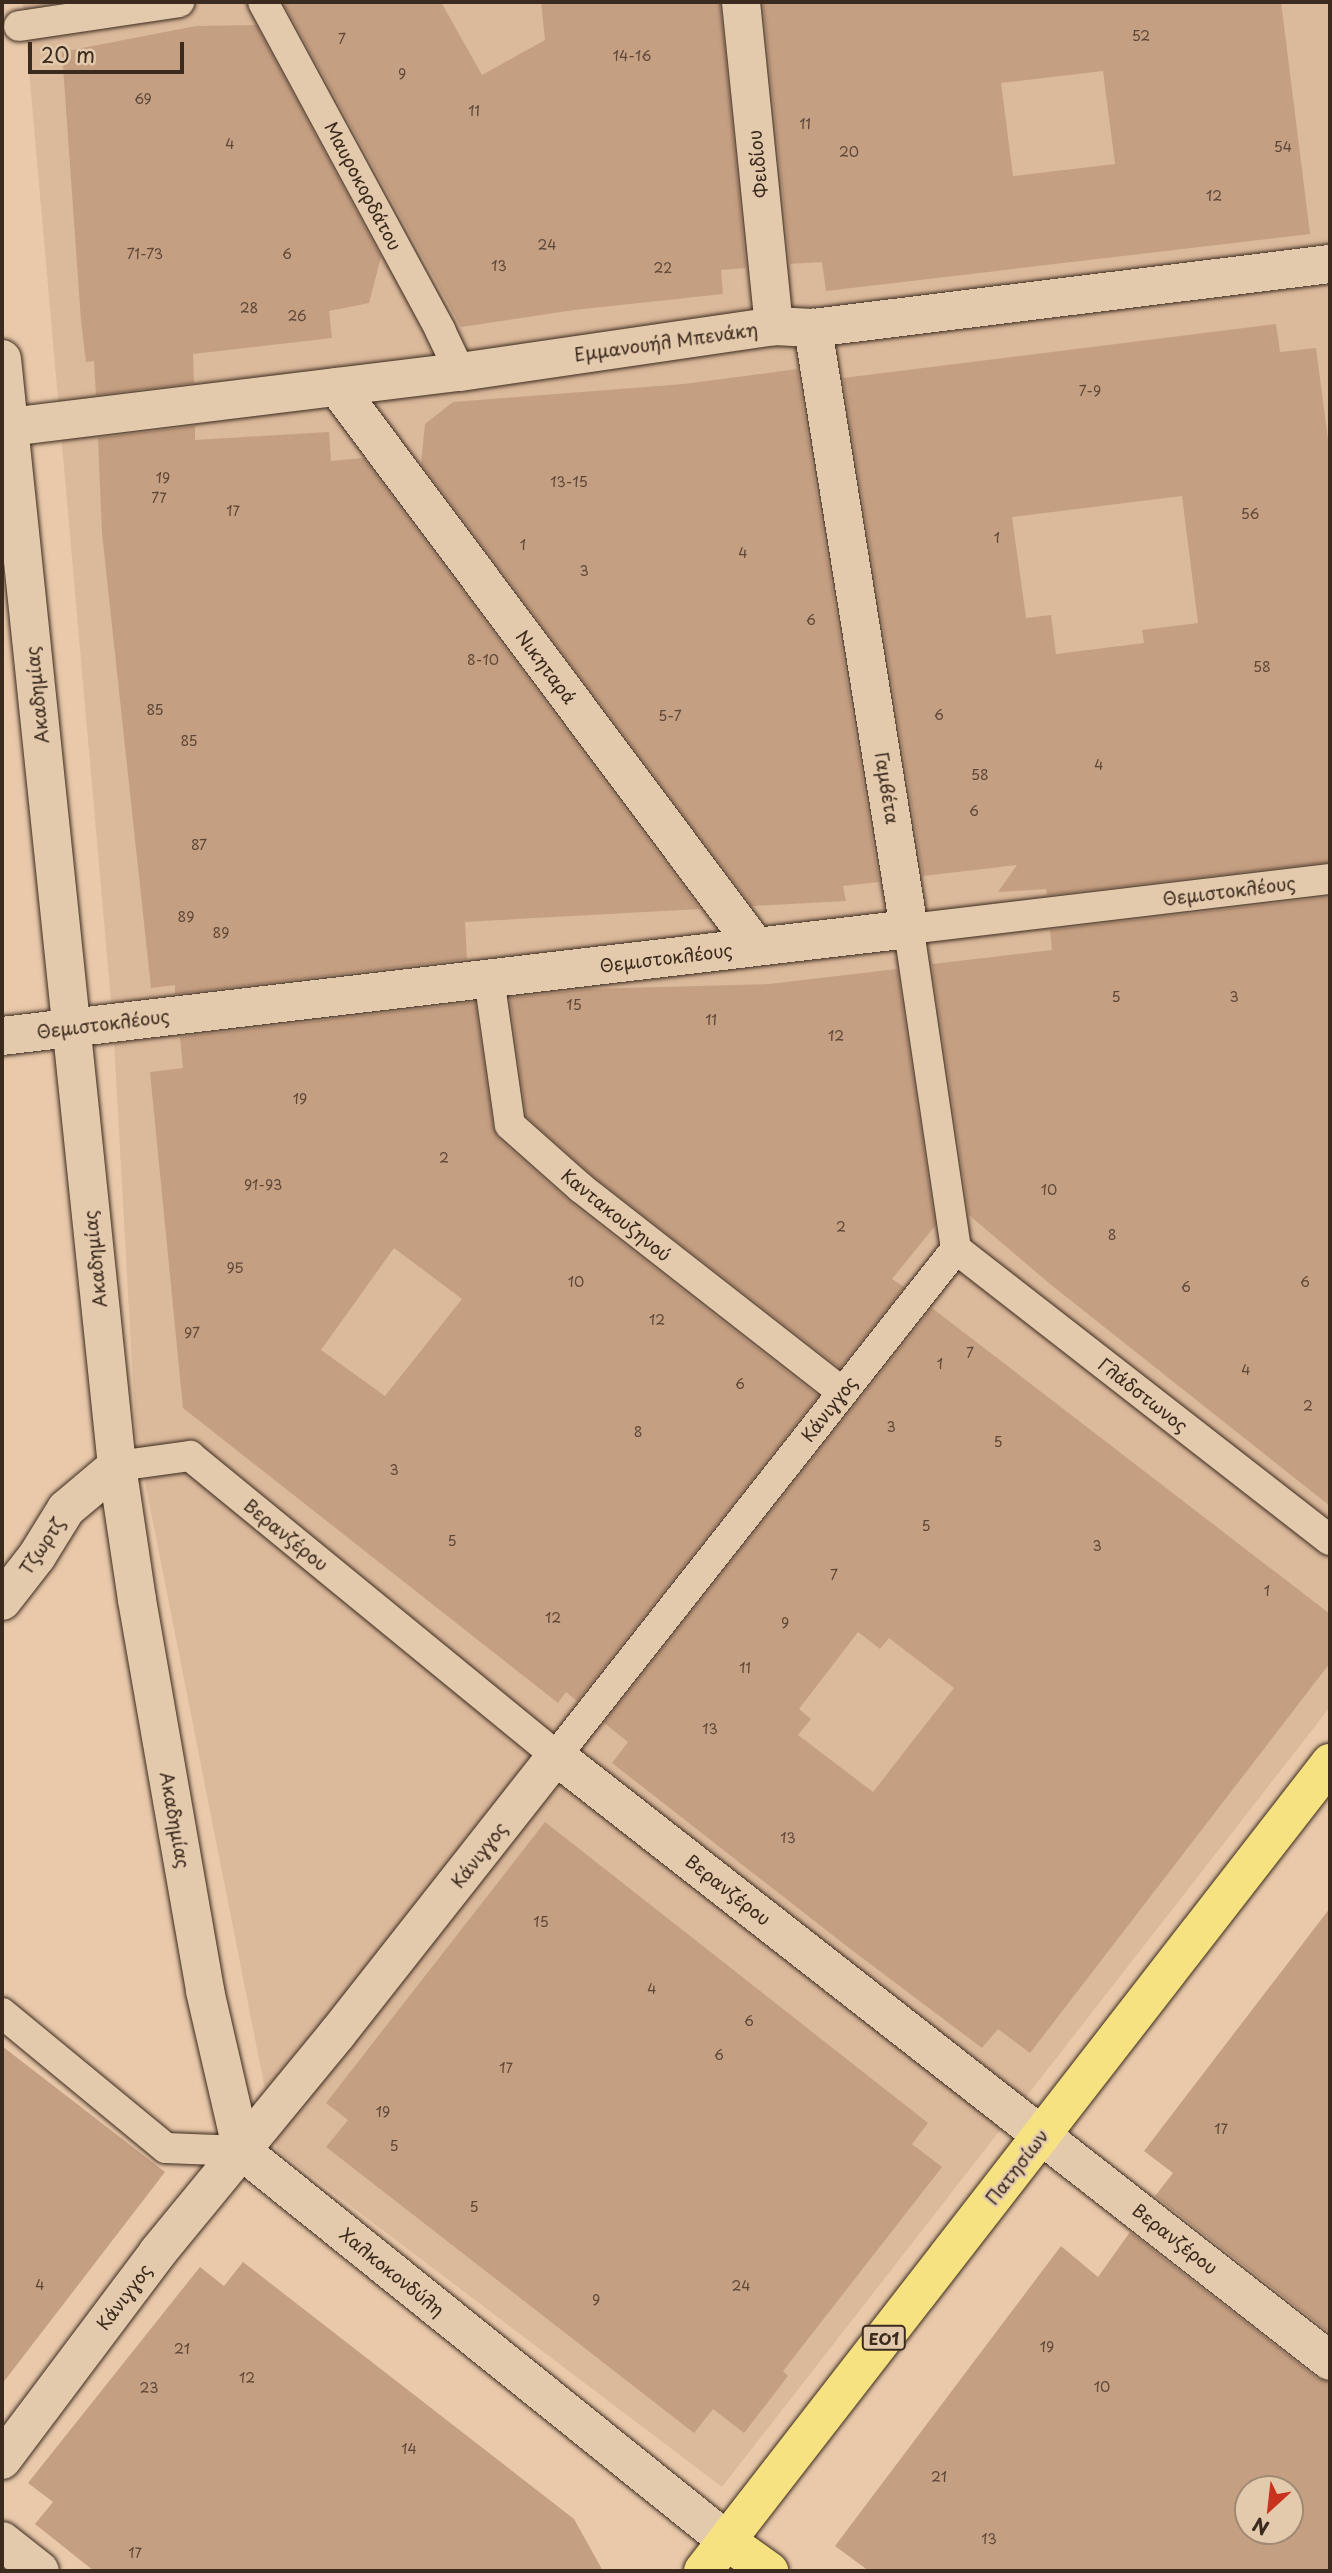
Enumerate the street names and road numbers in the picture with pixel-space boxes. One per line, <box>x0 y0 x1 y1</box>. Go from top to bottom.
street label: Μαυροκορδάτου <box>320 118 406 254</box>
street label: Φειδίου <box>744 129 772 199</box>
street label: Εμμανουήλ Μπενάκη <box>572 318 760 366</box>
street label: Νικηταρά <box>511 626 581 708</box>
street label: Ακαδημίας <box>21 645 53 745</box>
street label: Γαμβέτα <box>871 750 903 826</box>
street label: Θεμιστοκλέους <box>1161 872 1297 910</box>
street label: Θεμιστοκλέους <box>598 939 734 977</box>
street label: Θεμιστοκλέους <box>35 1005 171 1043</box>
street label: Καντακουζηνού <box>557 1164 675 1266</box>
street label: Ακαδημίας <box>79 1209 111 1309</box>
street label: Γλάδστωνος <box>1094 1353 1192 1437</box>
street label: Κάνιγγος <box>797 1372 861 1446</box>
street label: Βερανζέρου <box>240 1495 332 1575</box>
street label: Τζωρτζ <box>15 1513 69 1579</box>
street label: Ακαδημίας <box>156 1770 194 1870</box>
street label: Κάνιγγος <box>447 1818 511 1892</box>
street label: Βερανζέρου <box>681 1850 775 1930</box>
street label: Πατησίων <box>981 2125 1053 2209</box>
street label: Βερανζέρου <box>1128 2199 1222 2279</box>
street label: Χαλκοκονδύλη <box>335 2223 449 2321</box>
street label: Κάνιγγος <box>92 2260 156 2334</box>
road number: ΕΟ1 <box>861 2326 907 2350</box>

